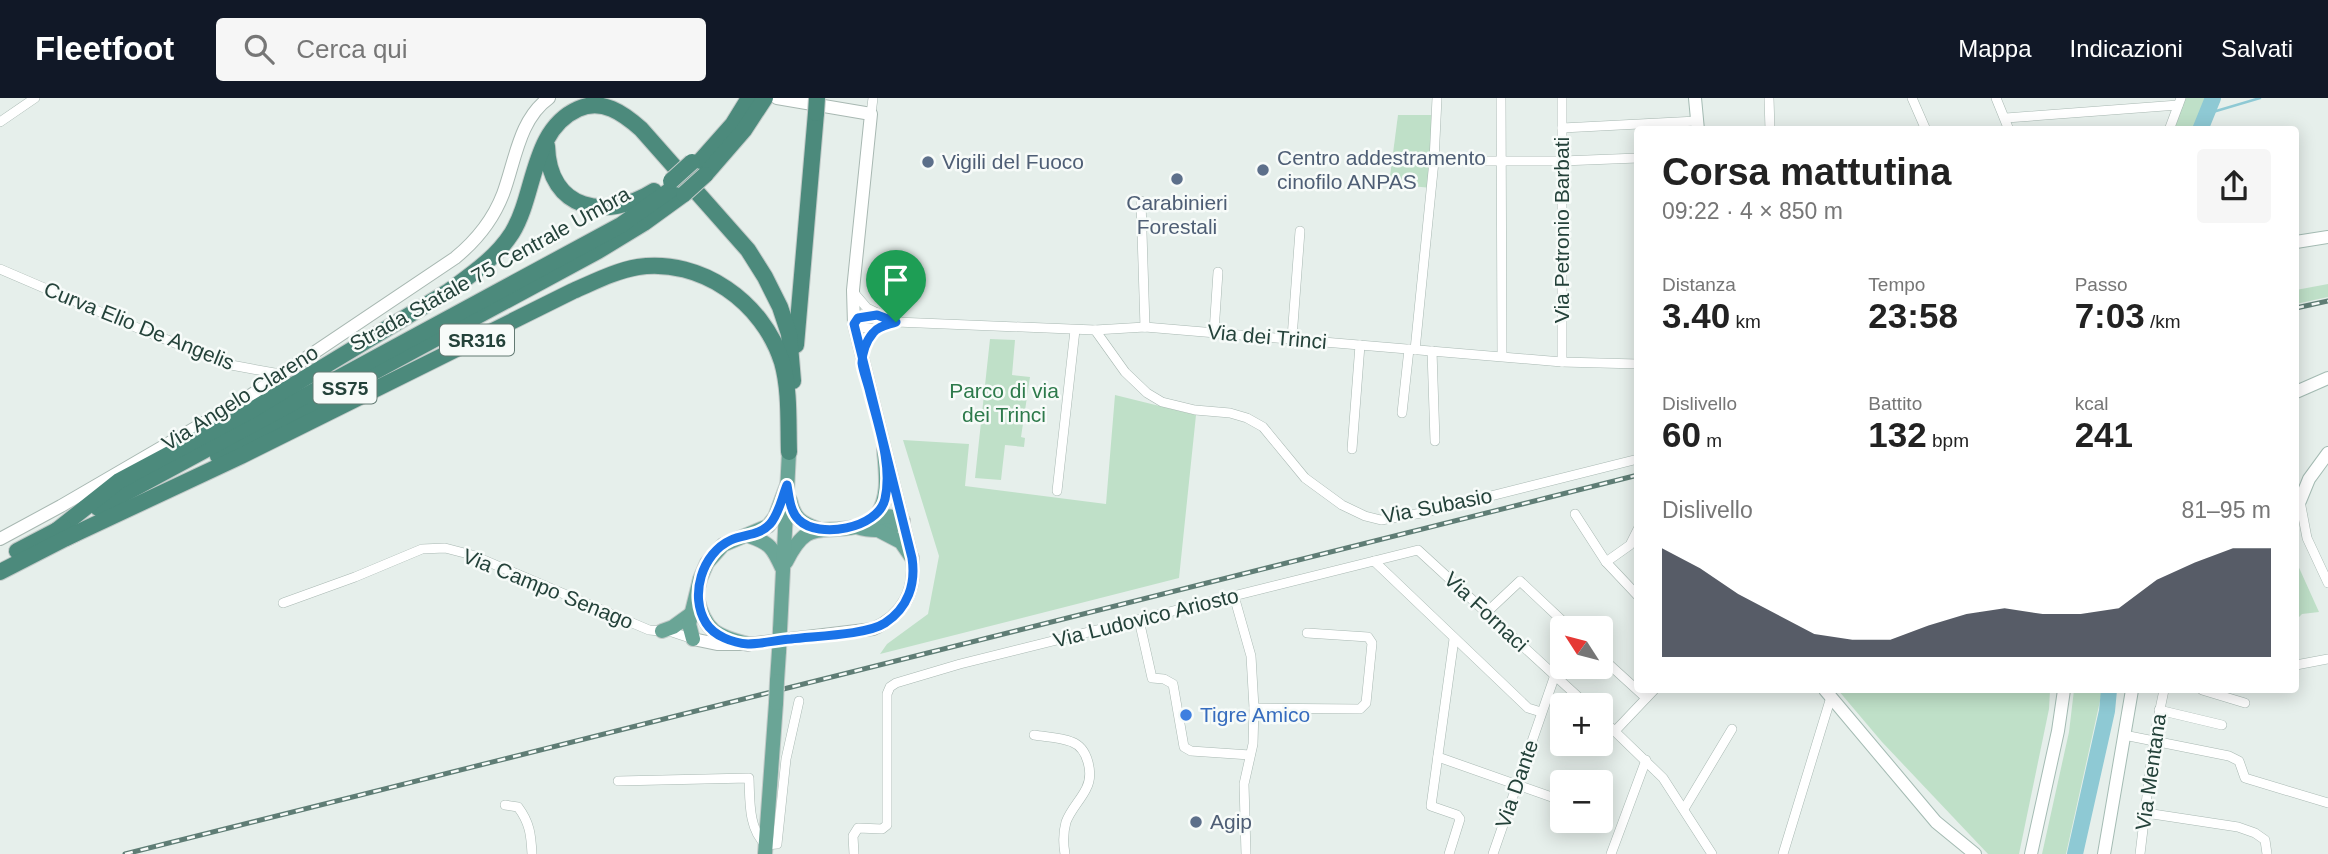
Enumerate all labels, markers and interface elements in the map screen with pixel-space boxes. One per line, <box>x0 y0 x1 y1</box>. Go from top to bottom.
search box <box>216 18 706 81</box>
text: Fleetfoot <box>35 30 174 67</box>
icon: search <box>240 30 278 68</box>
text: Cerca qui <box>296 34 408 64</box>
text: Mappa <box>1958 35 2032 62</box>
text: Indicazioni <box>2070 35 2183 62</box>
text: Salvati <box>2221 35 2293 62</box>
street label: Via Petronio Barbati <box>1550 137 1573 323</box>
place label: Centro addestramento cinofilo ANPAS <box>1277 146 1486 193</box>
button: share <box>2197 149 2271 223</box>
place label: Vigili del Fuoco <box>942 150 1084 173</box>
text: Corsa mattutina <box>1662 151 1951 193</box>
marker: Vigili del Fuoco <box>920 154 936 170</box>
marker: Centro addestramento cinofilo ANPAS <box>1255 162 1271 178</box>
marker: Carabinieri Forestali <box>1169 171 1185 187</box>
street label: Strada Statale 75 Centrale Umbra <box>346 182 634 355</box>
place label: Carabinieri Forestali <box>1126 191 1228 238</box>
text: 09:22 · 4 × 850 m <box>1662 198 1843 224</box>
pin <box>866 250 926 322</box>
icon: arrive <box>877 261 915 299</box>
text: Distanza <box>1662 274 1736 295</box>
text: Tempo <box>1868 274 1925 295</box>
text: Passo <box>2075 274 2127 295</box>
street label: Curva Elio De Angelis <box>41 277 238 374</box>
text: 3.40 <box>1662 296 1730 335</box>
text: 23:58 <box>1868 296 1958 335</box>
text: 7:03 <box>2075 296 2145 335</box>
text: km <box>1730 311 1761 332</box>
text: /km <box>2145 311 2181 332</box>
street label: Via dei Trinci <box>1206 320 1328 353</box>
road number: SR316 <box>440 324 514 356</box>
street label: Via Angelo Clareno <box>158 340 322 455</box>
road number: SS75 <box>314 372 376 404</box>
park label: Parco di via dei Trinci <box>949 379 1059 426</box>
text: Dislivello <box>1662 393 1737 414</box>
text: Battito <box>1868 393 1922 414</box>
text: kcal <box>2075 393 2108 414</box>
text: 60 <box>1662 415 1701 454</box>
text: 132 <box>1868 415 1927 454</box>
text: 241 <box>2075 415 2133 454</box>
text: m <box>1701 430 1722 451</box>
text: bpm <box>1927 430 1969 451</box>
street label: Via Subasio <box>1380 484 1494 527</box>
text: Dislivello <box>1662 497 1753 523</box>
text: 81–95 m <box>2181 497 2271 523</box>
street label: Via Campo Senago <box>460 544 637 633</box>
street label: Via Fornaci <box>1440 567 1533 656</box>
street label: Via Ludovico Ariosto <box>1051 583 1241 652</box>
north arrow <box>1550 616 1614 679</box>
map controls <box>1550 616 1613 833</box>
button: + <box>1550 693 1613 756</box>
place label: Tigre Amico <box>1200 703 1310 726</box>
marker: Tigre Amico <box>1178 707 1194 723</box>
street label: Via Mentana <box>2131 712 2170 832</box>
street label: Via Dante <box>1491 737 1542 831</box>
button: − <box>1550 770 1613 833</box>
place label: Agip <box>1210 810 1252 833</box>
marker: Agip <box>1188 814 1204 830</box>

